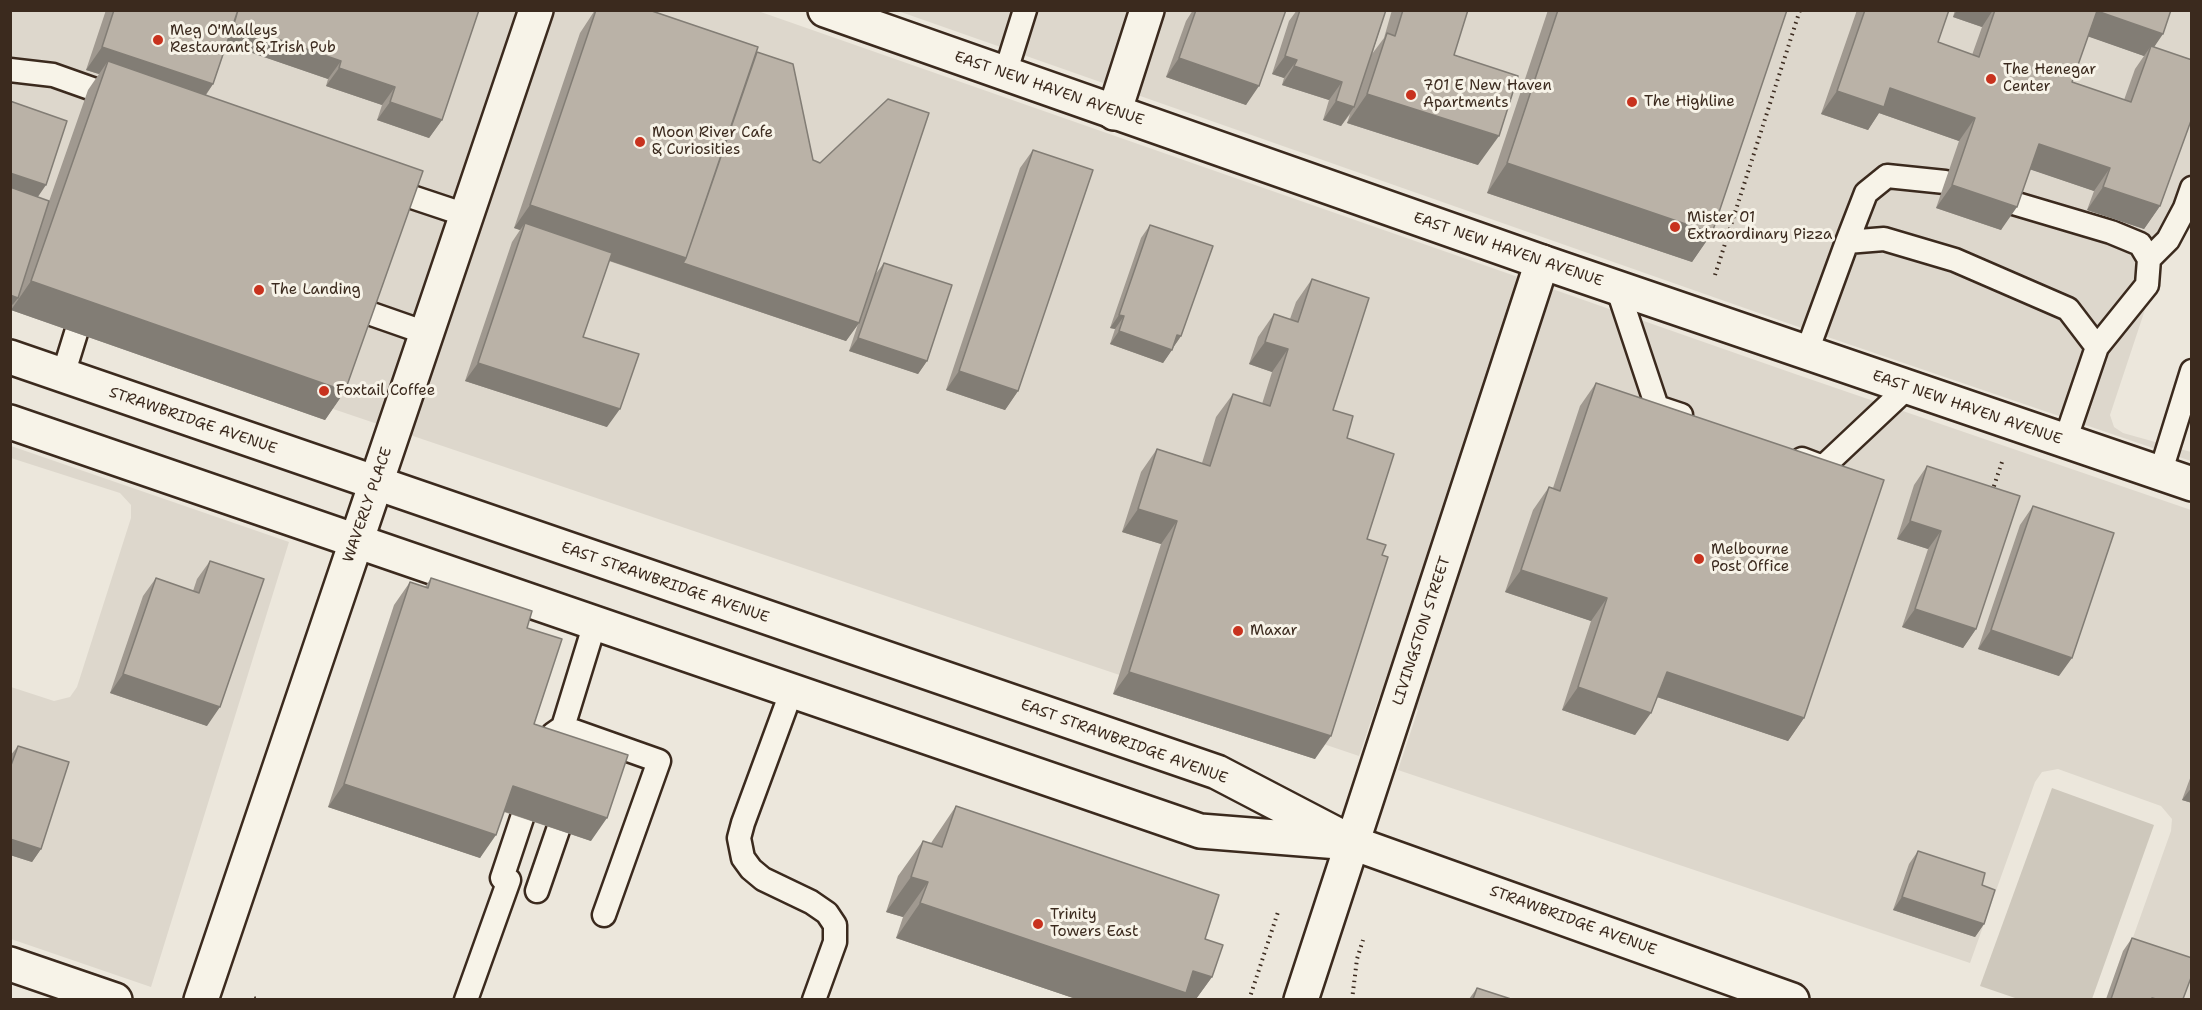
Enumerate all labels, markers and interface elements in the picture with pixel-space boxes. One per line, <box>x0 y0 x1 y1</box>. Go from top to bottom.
place label: Meg O'Malleys Restaurant & Irish Pub <box>170 22 336 57</box>
marker: Meg O'Malleys Restaurant & Irish Pub <box>151 33 165 47</box>
street label: EAST NEW HAVEN AVENUE <box>952 48 1146 130</box>
place label: The Henegar Center <box>2003 61 2096 96</box>
marker: The Henegar Center <box>1984 72 1998 86</box>
place label: 701 E New Haven Apartments <box>1423 77 1552 112</box>
marker: 701 E New Haven Apartments <box>1404 88 1418 102</box>
place label: The Highline <box>1644 93 1735 111</box>
marker: The Highline <box>1625 95 1639 109</box>
place label: Moon River Cafe & Curiosities <box>652 124 773 159</box>
marker: Moon River Cafe & Curiosities <box>633 135 647 149</box>
street label: EAST NEW HAVEN AVENUE <box>1411 209 1605 291</box>
place label: Mister 01 Extraordinary Pizza <box>1687 209 1832 244</box>
marker: Mister 01 Extraordinary Pizza <box>1668 220 1682 234</box>
place label: The Landing <box>271 281 361 299</box>
marker: The Landing <box>252 283 266 297</box>
street label: EAST NEW HAVEN AVENUE <box>1870 367 2064 449</box>
place label: Foxtail Coffee <box>336 382 435 400</box>
street label: STRAWBRIDGE AVENUE <box>107 384 279 458</box>
marker: Foxtail Coffee <box>317 384 331 398</box>
street label: WAVERLY PLACE <box>340 445 396 565</box>
street label: EAST STRAWBRIDGE AVENUE <box>559 539 771 627</box>
place label: Melbourne Post Office <box>1711 541 1789 576</box>
marker: Melbourne Post Office <box>1692 552 1706 566</box>
street label: LIVINGSTON STREET <box>1389 554 1455 708</box>
place label: Maxar <box>1250 622 1298 640</box>
marker: Maxar <box>1231 624 1245 638</box>
street label: EAST STRAWBRIDGE AVENUE <box>1018 696 1230 788</box>
street label: STRAWBRIDGE AVENUE <box>1487 882 1659 960</box>
place label: Trinity Towers East <box>1050 906 1139 941</box>
marker: Trinity Towers East <box>1031 917 1045 931</box>

